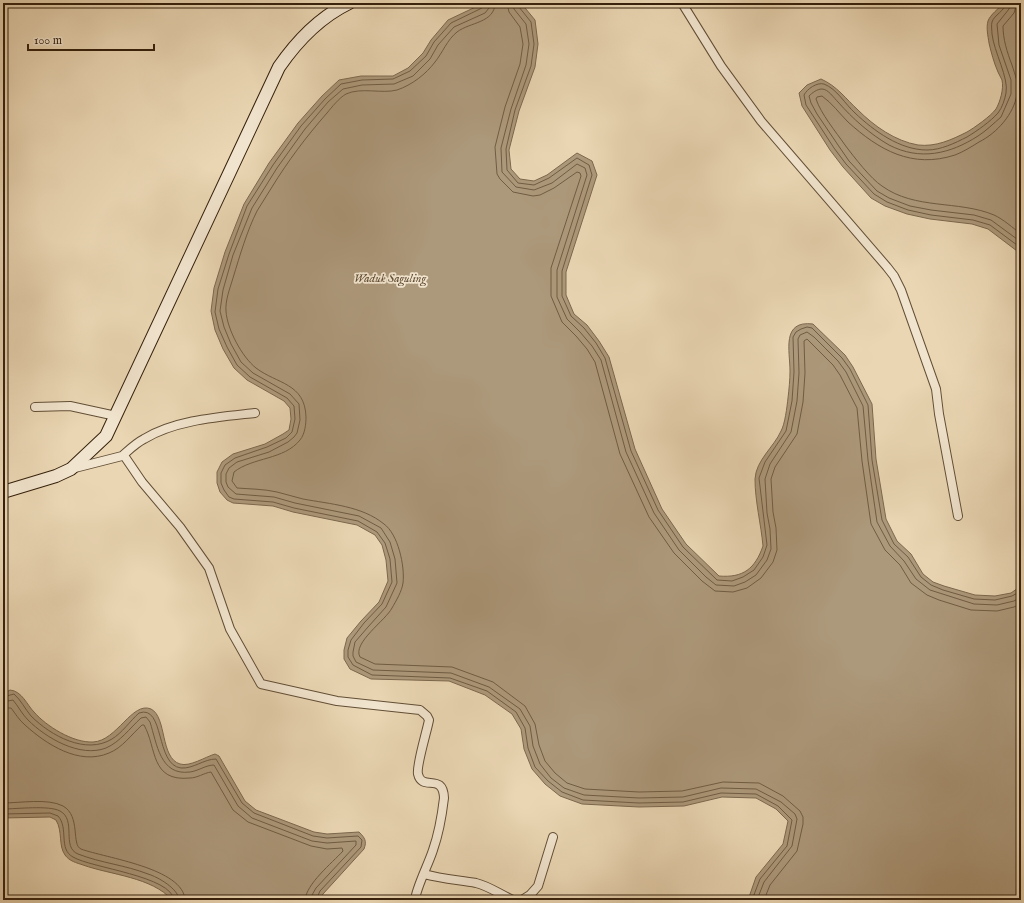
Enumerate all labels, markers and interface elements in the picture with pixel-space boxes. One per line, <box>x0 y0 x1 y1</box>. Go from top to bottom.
scale bar <box>28 26 154 52</box>
text: 100 m <box>34 33 62 48</box>
water label: Waduk Saguling <box>354 271 426 287</box>

